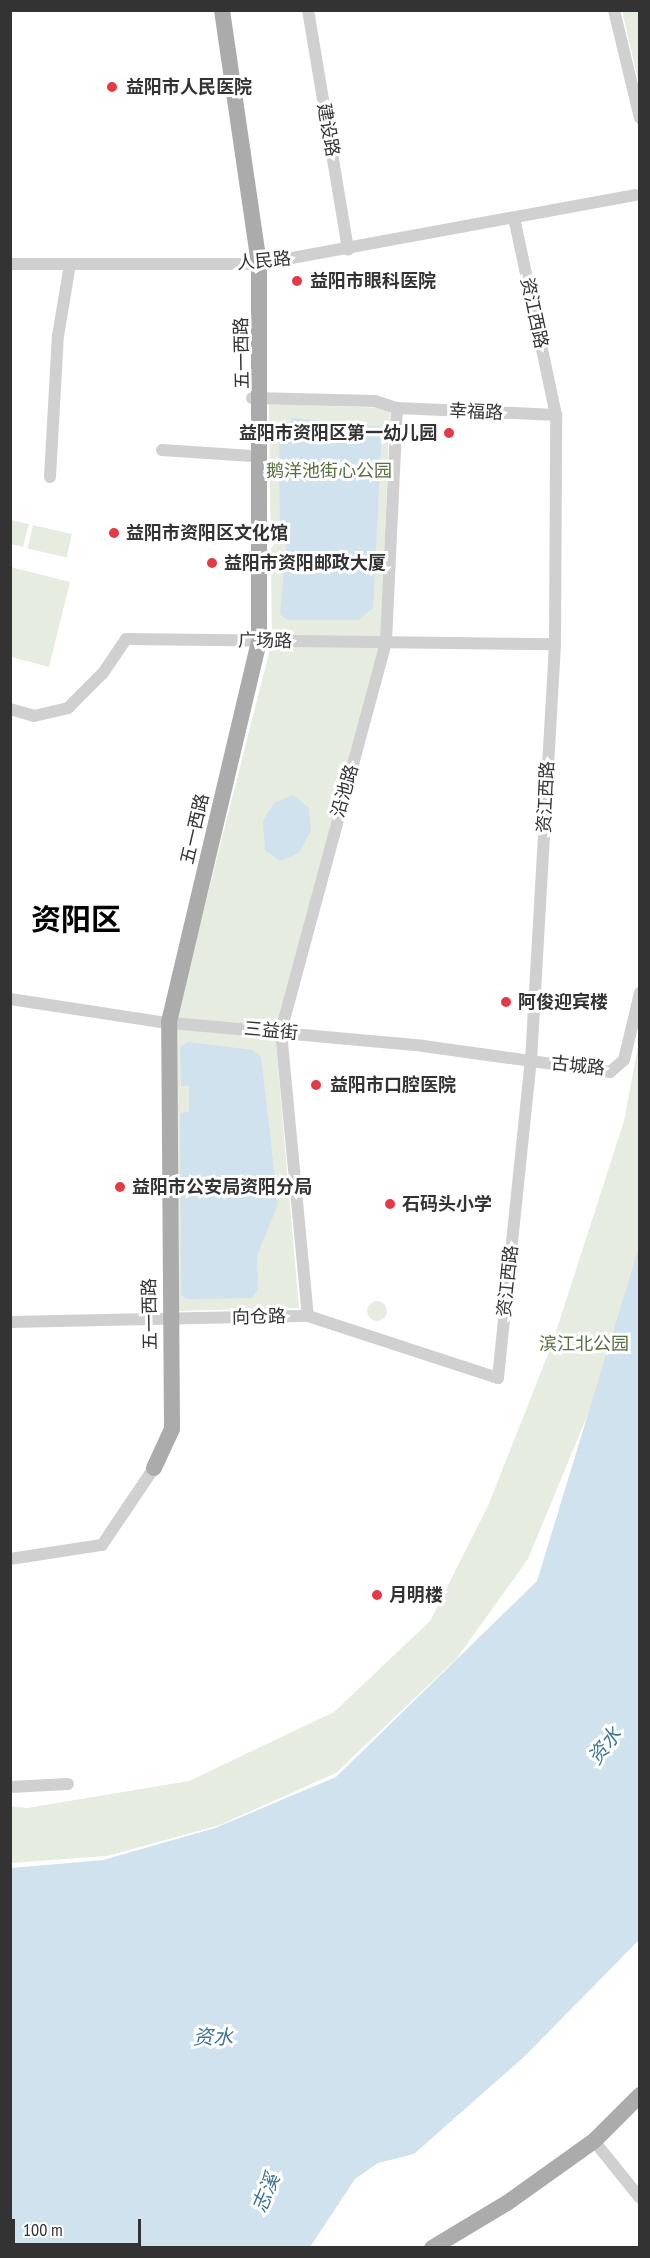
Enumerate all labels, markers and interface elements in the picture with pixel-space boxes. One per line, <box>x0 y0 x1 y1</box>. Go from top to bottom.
place label: 益阳市人民医院 <box>126 76 252 98</box>
marker: 益阳市人民医院 <box>103 78 121 96</box>
street label: 建设路 <box>313 102 343 158</box>
street label: 人民路 <box>236 248 292 274</box>
place label: 益阳市眼科医院 <box>310 270 436 292</box>
marker: 益阳市眼科医院 <box>288 272 306 290</box>
street label: 资江西路 <box>516 276 552 350</box>
street label: 五一西路 <box>231 317 253 389</box>
street label: 幸福路 <box>448 400 504 424</box>
place label: 益阳市资阳区第一幼儿园 <box>239 422 437 444</box>
marker: 益阳市资阳区第一幼儿园 <box>442 426 456 440</box>
park label: 鹅洋池街心公园 <box>266 460 392 482</box>
place label: 益阳市资阳区文化馆 <box>126 522 288 544</box>
marker: 益阳市资阳区文化馆 <box>107 526 121 540</box>
place label: 益阳市资阳邮政大厦 <box>224 552 386 574</box>
marker: 益阳市资阳邮政大厦 <box>205 556 219 570</box>
street label: 广场路 <box>238 630 292 652</box>
street label: 资江西路 <box>533 760 559 834</box>
street label: 沿池路 <box>327 762 363 820</box>
street label: 五一西路 <box>176 791 214 867</box>
district label: 资阳区 <box>31 901 121 937</box>
place label: 阿俊迎宾楼 <box>518 991 608 1013</box>
marker: 阿俊迎宾楼 <box>499 995 513 1009</box>
street label: 三益街 <box>243 1018 299 1044</box>
street label: 古城路 <box>550 1052 606 1080</box>
place label: 益阳市口腔医院 <box>330 1074 456 1096</box>
marker: 益阳市口腔医院 <box>307 1076 325 1094</box>
place label: 益阳市公安局资阳分局 <box>132 1176 312 1198</box>
marker: 益阳市公安局资阳分局 <box>113 1180 127 1194</box>
place label: 石码头小学 <box>402 1193 492 1215</box>
marker: 石码头小学 <box>383 1197 397 1211</box>
street label: 资江西路 <box>493 1244 523 1318</box>
street label: 五一西路 <box>139 1278 161 1350</box>
street label: 向仓路 <box>232 1306 286 1328</box>
park label: 滨江北公园 <box>539 1333 629 1355</box>
place label: 月明楼 <box>389 1584 443 1606</box>
marker: 月明楼 <box>370 1588 384 1602</box>
water label: 资水 <box>583 1723 627 1769</box>
water label: 资水 <box>193 2025 233 2049</box>
water label: 志溪 <box>247 2170 285 2216</box>
scale bar <box>15 2207 144 2245</box>
text: 100 m <box>23 2218 63 2241</box>

